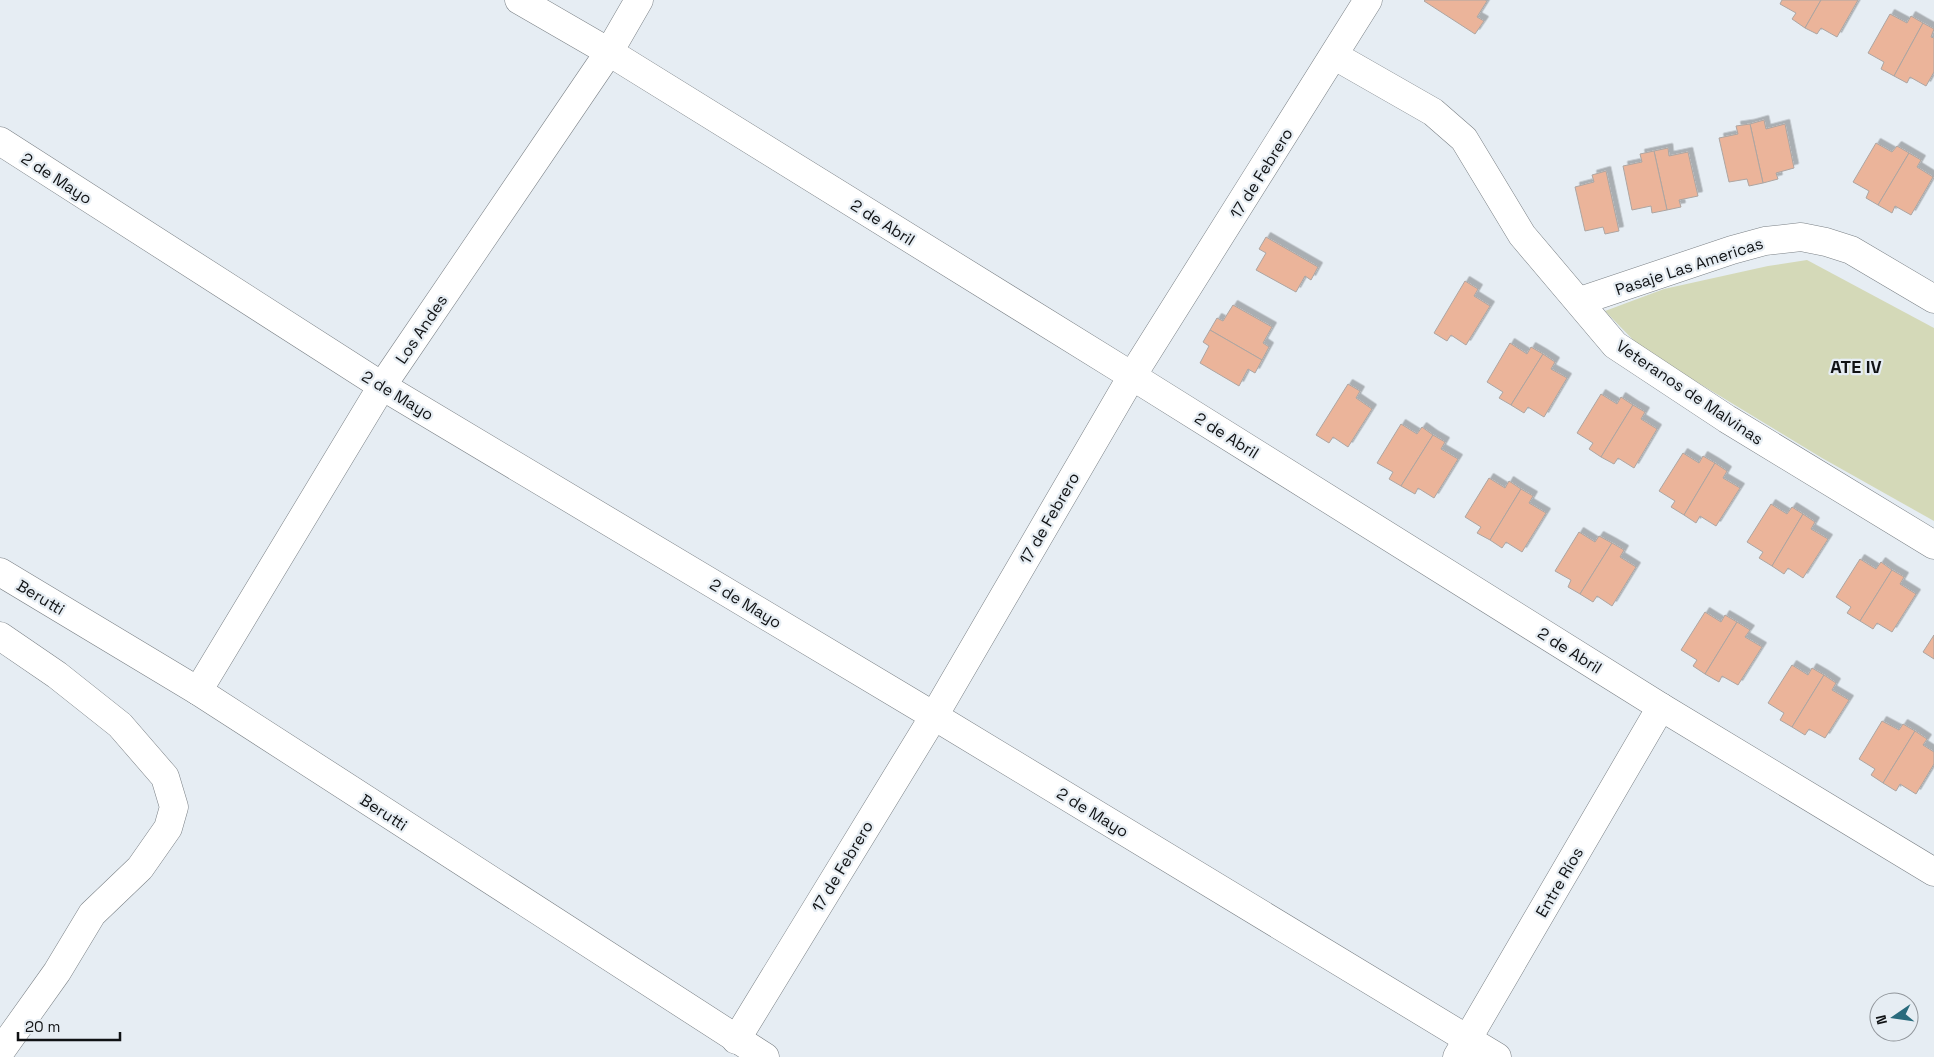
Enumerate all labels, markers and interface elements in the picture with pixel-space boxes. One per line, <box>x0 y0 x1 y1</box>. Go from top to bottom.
street label: 17 de Febrero <box>1225 124 1298 222</box>
street label: 2 de Mayo <box>17 148 96 209</box>
street label: 2 de Abril <box>847 195 919 250</box>
street label: Pasaje Las Americas <box>1613 233 1766 300</box>
street label: Los Andes <box>391 291 452 368</box>
street label: Veteranos de Malvinas <box>1612 335 1767 449</box>
district label: ATE IV <box>1830 355 1882 378</box>
street label: 2 de Mayo <box>358 366 438 425</box>
street label: 2 de Abril <box>1191 408 1263 463</box>
street label: 17 de Febrero <box>1015 468 1084 568</box>
street label: 2 de Mayo <box>706 574 786 633</box>
street label: Berutti <box>13 575 69 620</box>
street label: 2 de Abril <box>1534 623 1606 678</box>
street label: 2 de Mayo <box>1053 783 1133 842</box>
street label: Berutti <box>356 789 411 835</box>
street label: 17 de Febrero <box>807 817 878 916</box>
street label: Entre Ríos <box>1531 843 1588 921</box>
north arrow <box>1869 992 1919 1042</box>
scale bar <box>18 1010 120 1042</box>
text: N <box>1872 1013 1891 1027</box>
text: 20 m <box>25 1017 60 1036</box>

